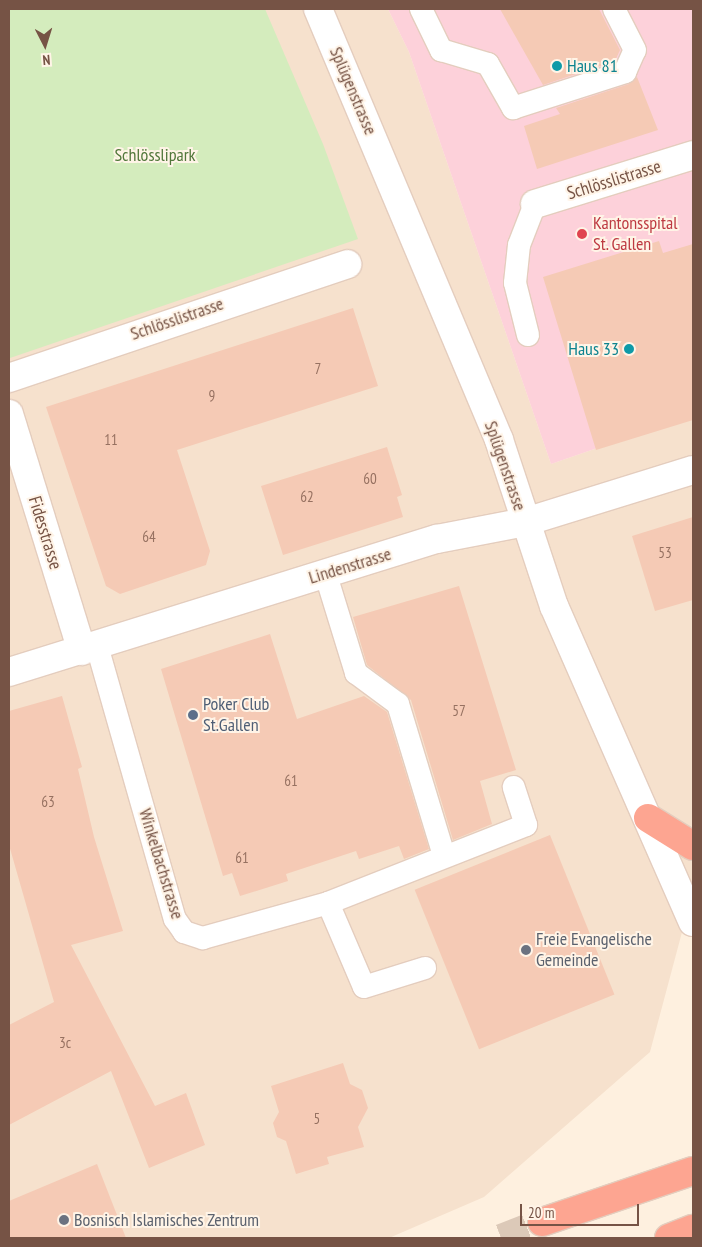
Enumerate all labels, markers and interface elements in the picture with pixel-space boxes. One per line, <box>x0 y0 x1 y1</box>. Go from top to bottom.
north arrow <box>20 20 70 70</box>
street label: Splügenstrasse <box>325 44 381 138</box>
text: N <box>42 51 51 69</box>
place label: Haus 81 <box>567 55 618 77</box>
marker: Haus 81 <box>551 60 563 72</box>
park label: Schlösslipark <box>114 144 196 166</box>
street label: Schlösslistrasse <box>564 155 664 205</box>
place label: Kantonsspital St. Gallen <box>593 213 677 255</box>
marker: Kantonsspital St. Gallen <box>575 227 589 241</box>
street label: Schlösslistrasse <box>128 293 226 345</box>
place label: Haus 33 <box>568 338 619 360</box>
marker: Haus 33 <box>623 343 635 355</box>
house number: 7 <box>315 360 321 378</box>
house number: 9 <box>209 387 215 405</box>
street label: Splügenstrasse <box>480 418 530 514</box>
house number: 11 <box>104 431 118 449</box>
house number: 60 <box>363 470 377 488</box>
house number: 62 <box>300 488 314 506</box>
street label: Fidesstrasse <box>24 494 66 572</box>
house number: 64 <box>142 528 156 546</box>
street label: Lindenstrasse <box>306 543 394 589</box>
house number: 53 <box>658 544 672 562</box>
place label: Poker Club St.Gallen <box>203 694 269 736</box>
house number: 57 <box>452 702 466 720</box>
marker: Poker Club St.Gallen <box>187 709 199 721</box>
house number: 61 <box>284 772 298 790</box>
house number: 63 <box>41 793 55 811</box>
street label: Winkelbachstrasse <box>134 806 188 922</box>
house number: 61 <box>235 849 249 867</box>
place label: Freie Evangelische Gemeinde <box>536 929 652 972</box>
marker: Freie Evangelische Gemeinde <box>520 944 532 956</box>
house number: 3c <box>59 1034 71 1052</box>
house number: 5 <box>314 1110 320 1128</box>
scale bar <box>522 1194 641 1226</box>
text: 20 m <box>528 1203 554 1222</box>
place label: Bosnisch Islamisches Zentrum <box>74 1209 259 1231</box>
marker: Bosnisch Islamisches Zentrum <box>58 1214 70 1226</box>

